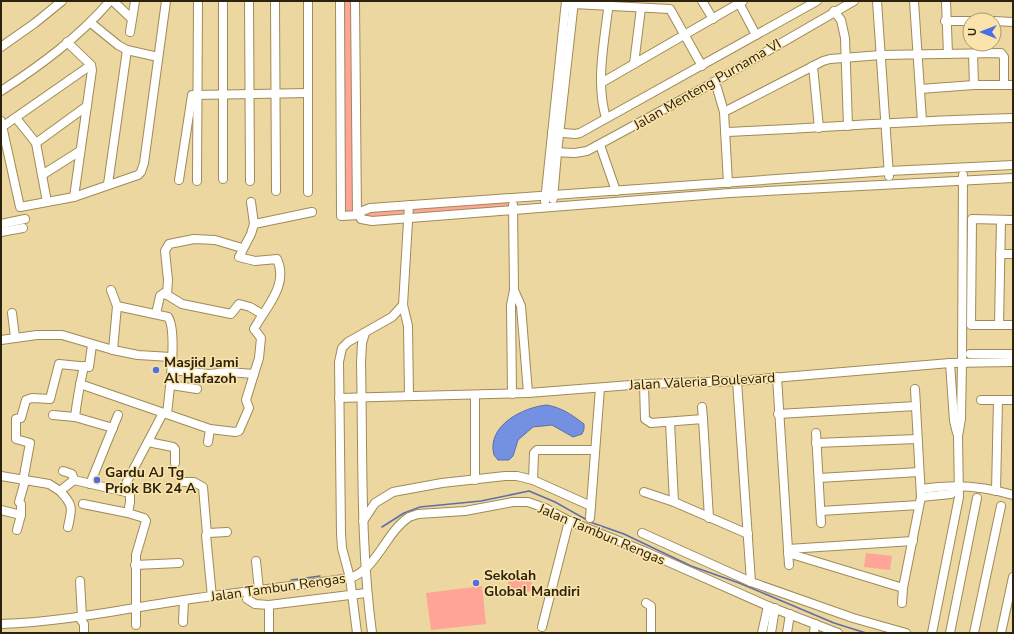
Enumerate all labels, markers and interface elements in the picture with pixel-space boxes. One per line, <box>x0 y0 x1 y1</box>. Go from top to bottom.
north arrow <box>962 12 1002 52</box>
text: U <box>965 28 980 36</box>
street label: Jalan Menteng Purnama VI <box>629 34 785 135</box>
place label: Masjid Jami Al Hafazoh <box>164 353 239 388</box>
marker: Masjid Jami Al Hafazoh <box>151 365 161 375</box>
street label: Jalan Valeria Boulevard <box>628 368 776 395</box>
place label: Gardu AJ Tg Priok BK 24 A <box>105 463 197 498</box>
marker: Gardu AJ Tg Priok BK 24 A <box>92 475 102 485</box>
street label: Jalan Tambun Rengas <box>534 499 669 570</box>
place label: Sekolah Global Mandiri <box>484 566 580 601</box>
street label: Jalan Tambun Rengas <box>208 569 347 607</box>
marker: Sekolah Global Mandiri <box>471 578 481 588</box>

